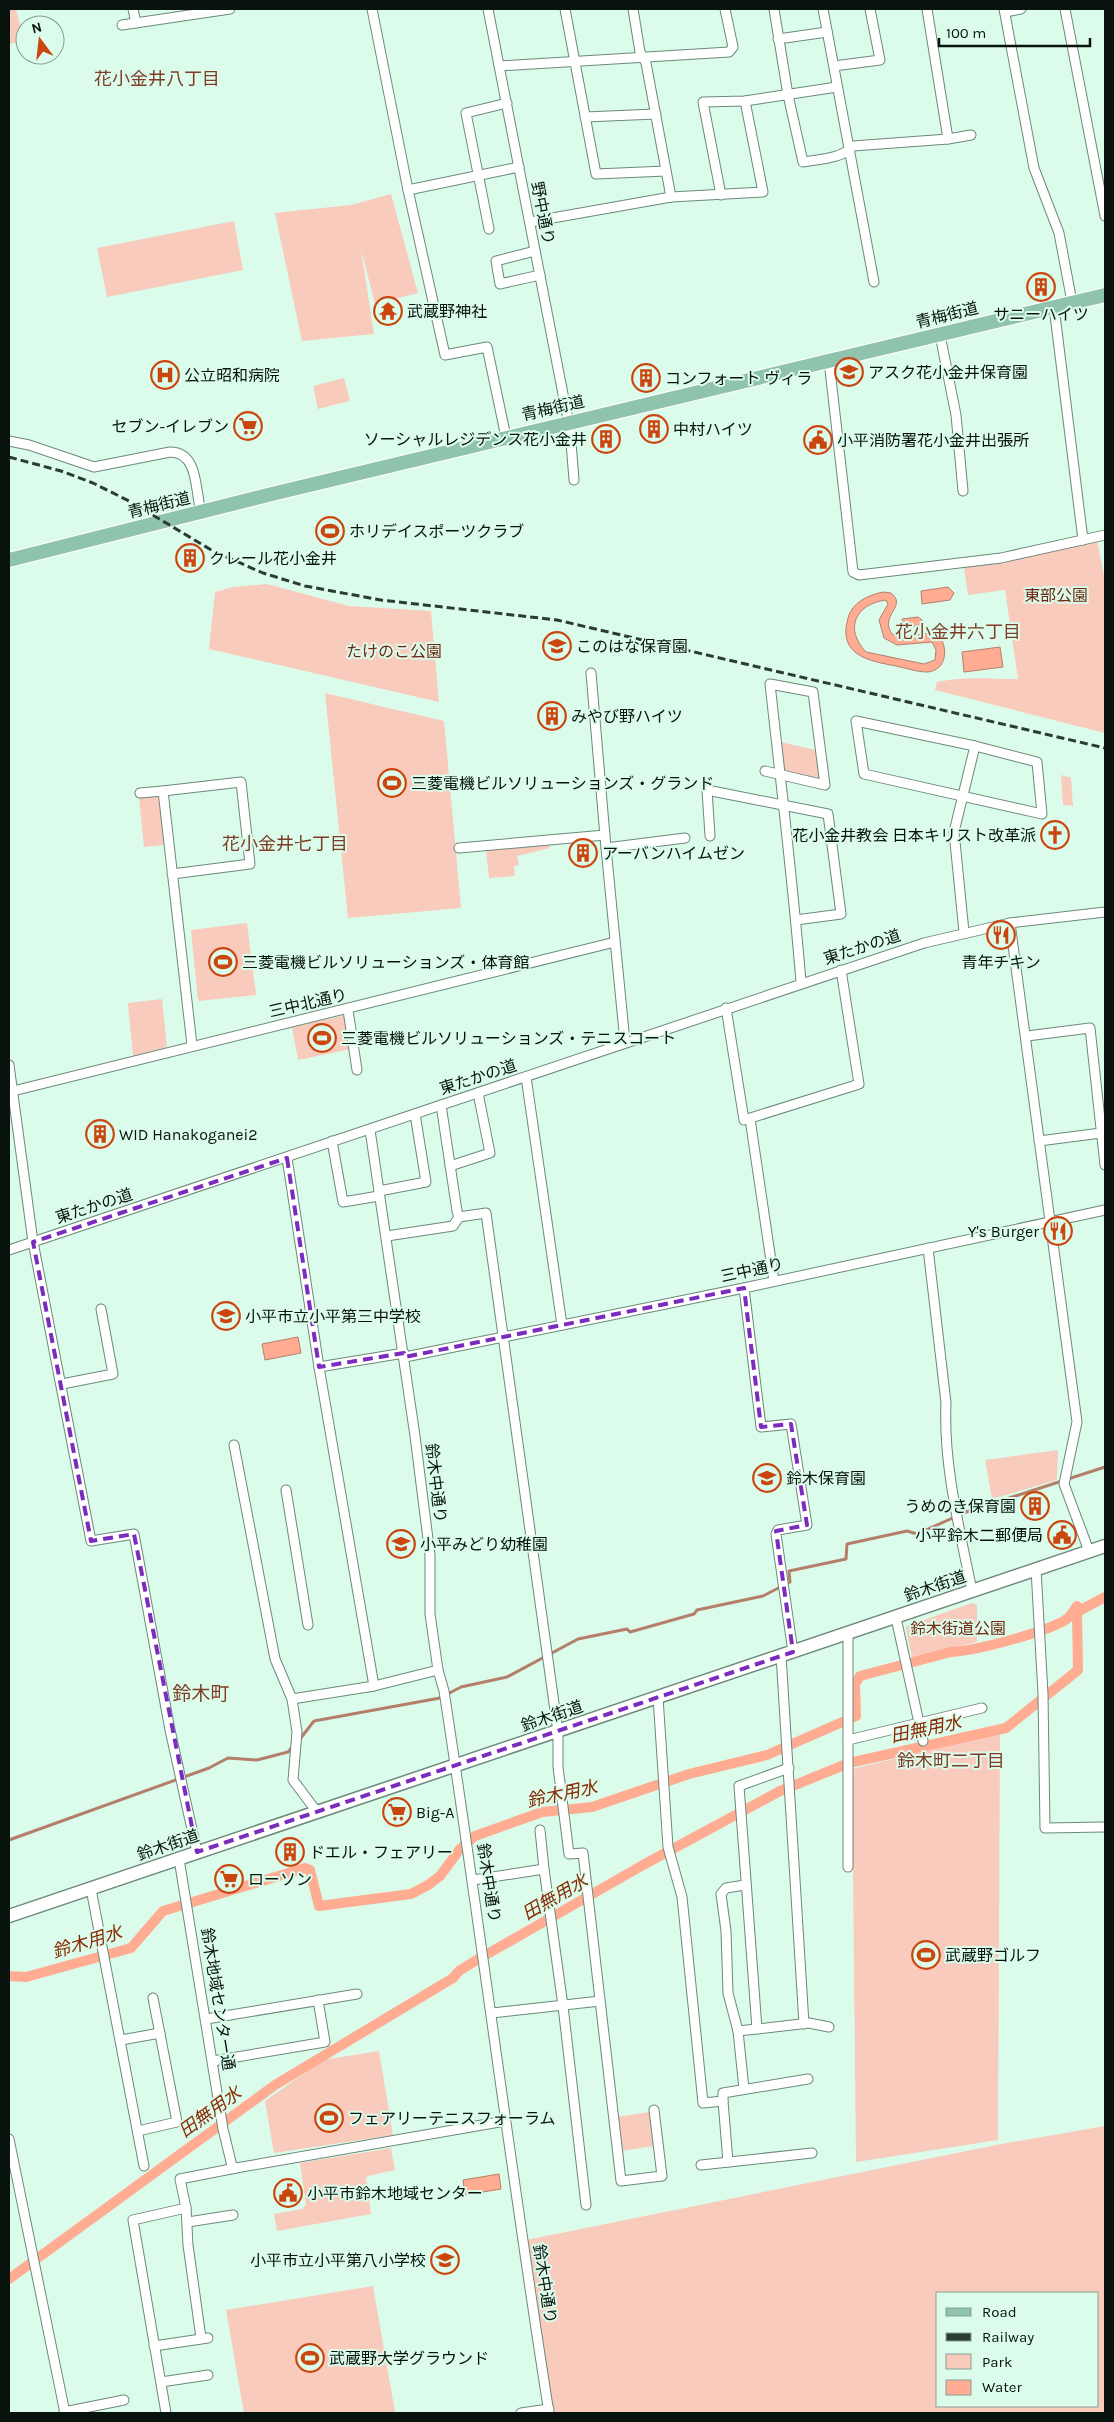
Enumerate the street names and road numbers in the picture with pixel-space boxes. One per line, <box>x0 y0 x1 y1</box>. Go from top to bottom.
street label: 野中通り <box>528 180 558 246</box>
street label: 青梅街道 <box>914 298 980 332</box>
street label: 青梅街道 <box>520 392 586 424</box>
street label: 青梅街道 <box>126 488 192 522</box>
street label: 東たかの道 <box>821 926 903 968</box>
street label: 三中北通り <box>267 985 349 1021</box>
street label: 東たかの道 <box>437 1056 519 1098</box>
street label: 東たかの道 <box>53 1185 135 1227</box>
street label: 三中通り <box>719 1254 785 1286</box>
street label: 鈴木中通り <box>422 1442 450 1524</box>
street label: 鈴木街道 <box>902 1567 968 1605</box>
street label: 鈴木街道 <box>519 1697 585 1735</box>
street label: 鈴木街道 <box>135 1826 201 1864</box>
street label: 鈴木中通り <box>473 1842 505 1924</box>
street label: 鈴木地域センター通 <box>197 1926 239 2072</box>
street label: 鈴木中通り <box>529 2243 561 2325</box>

